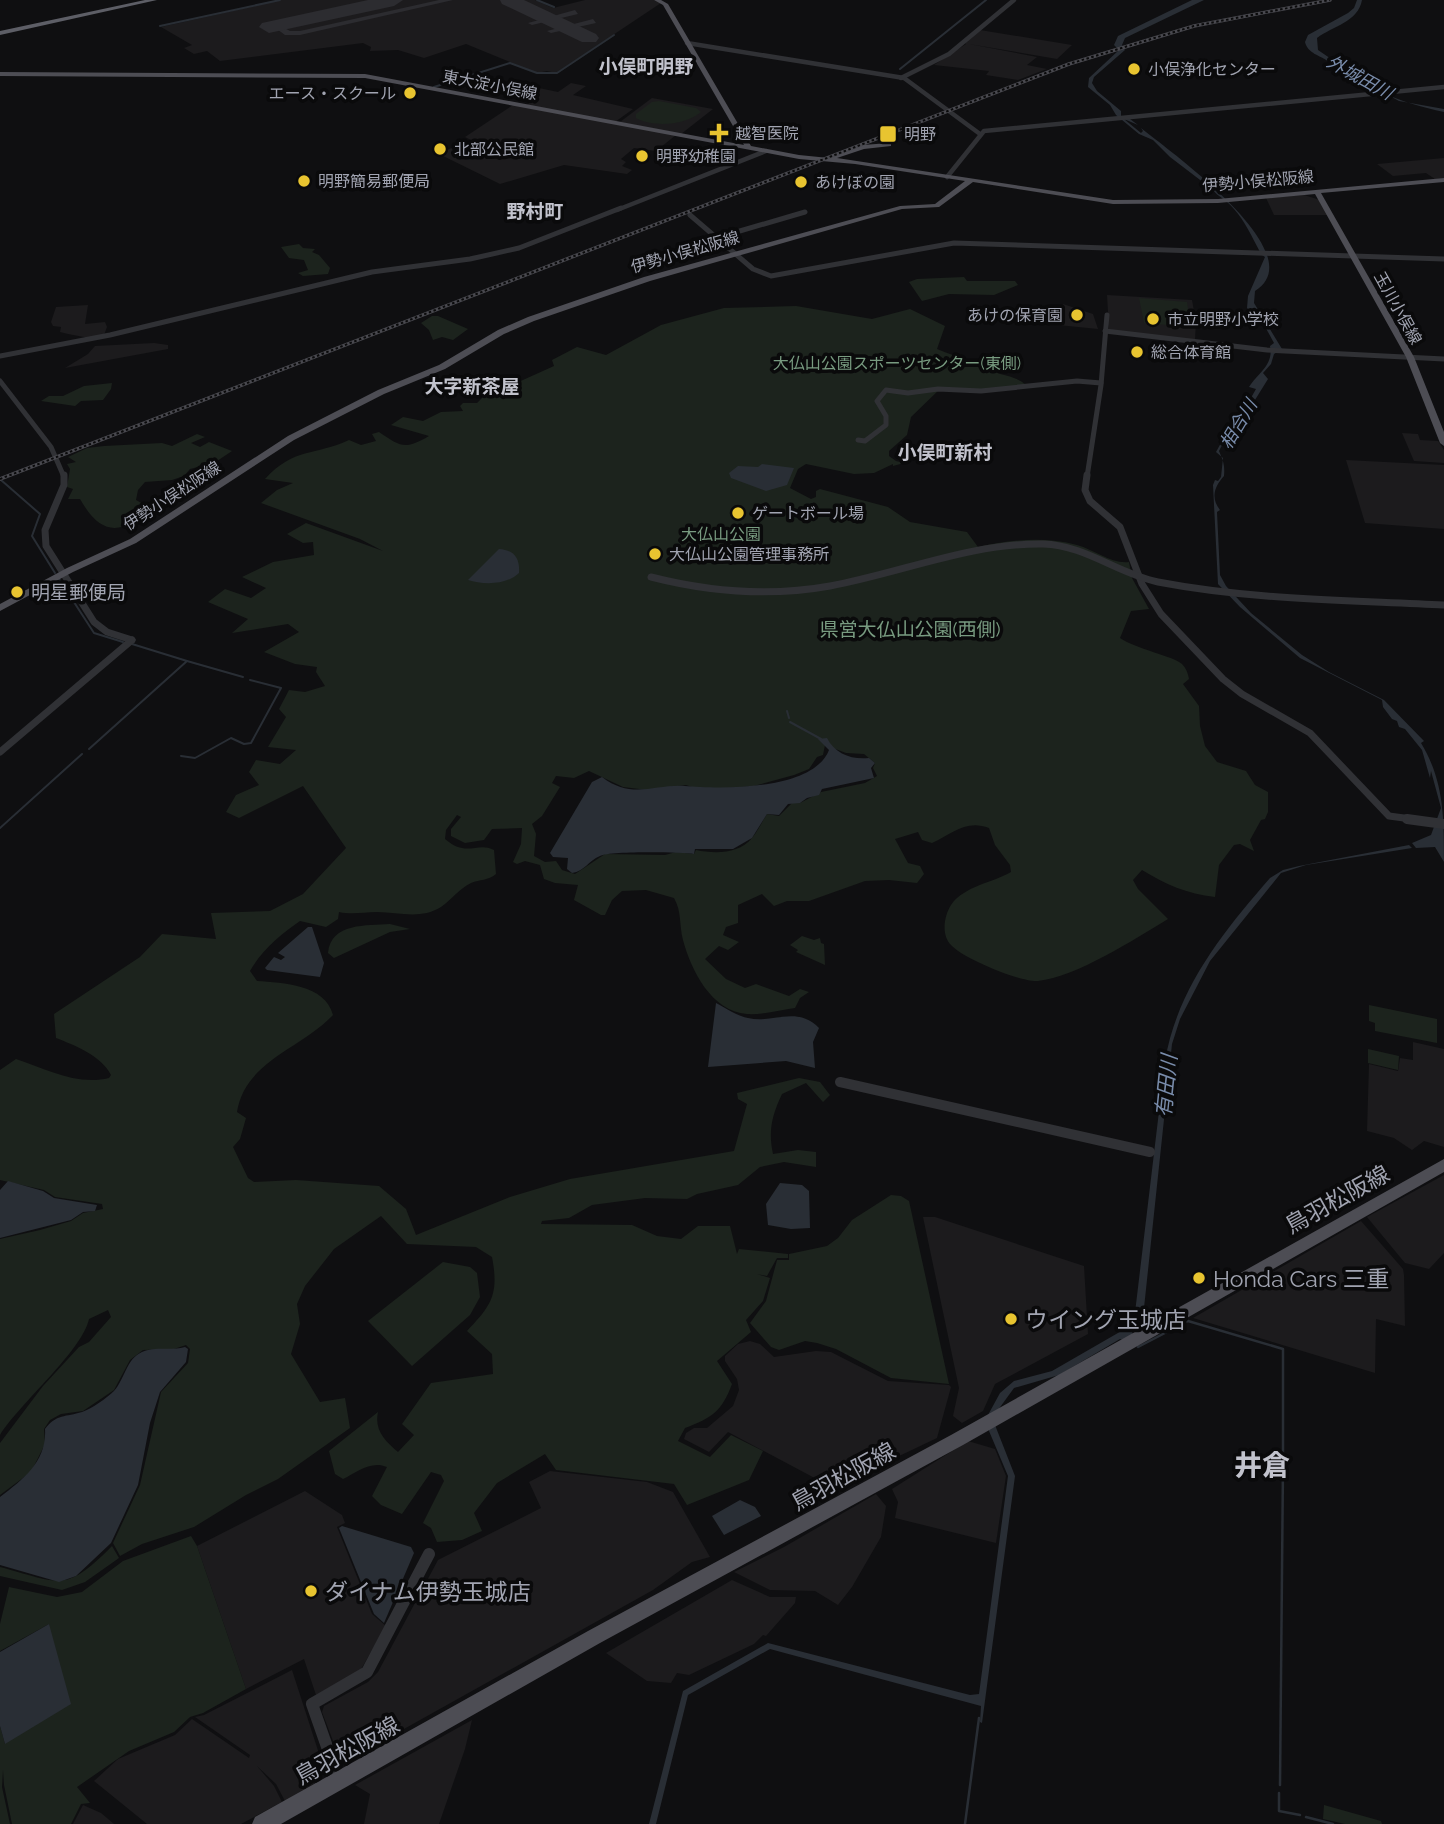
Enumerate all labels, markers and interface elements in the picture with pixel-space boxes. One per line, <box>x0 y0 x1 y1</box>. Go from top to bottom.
water label: 外城田川 <box>1323 50 1398 105</box>
district label: 小俣町明野 <box>598 55 694 77</box>
place label: 小俣浄化センター <box>1148 60 1276 79</box>
marker: 小俣浄化センター <box>1126 61 1142 77</box>
street label: 東大淀小俣線 <box>441 67 539 103</box>
place label: エース・スクール <box>269 84 396 103</box>
marker: エース・スクール <box>402 85 418 101</box>
marker: 越智医院 <box>709 123 729 143</box>
place label: 越智医院 <box>735 124 799 143</box>
marker: 明野 <box>878 124 898 144</box>
place label: 明野 <box>904 125 936 144</box>
place label: 北部公民館 <box>454 140 534 159</box>
marker: 北部公民館 <box>432 141 448 157</box>
place label: 明野幼稚園 <box>656 147 736 166</box>
marker: 明野幼稚園 <box>634 148 650 164</box>
street label: 伊勢小俣松阪線 <box>1201 167 1315 195</box>
place label: 明野簡易郵便局 <box>318 172 430 191</box>
marker: 明野簡易郵便局 <box>296 173 312 189</box>
place label: あけぼの園 <box>815 173 895 192</box>
marker: あけぼの園 <box>793 174 809 190</box>
district label: 野村町 <box>506 200 564 222</box>
street label: 伊勢小俣松阪線 <box>629 227 741 277</box>
street label: 玉川小俣線 <box>1370 268 1426 348</box>
place label: あけの保育園 <box>967 306 1063 325</box>
marker: あけの保育園 <box>1069 307 1085 323</box>
place label: 市立明野小学校 <box>1167 310 1279 329</box>
marker: 市立明野小学校 <box>1145 311 1161 327</box>
place label: 総合体育館 <box>1151 343 1231 362</box>
marker: 総合体育館 <box>1129 344 1145 360</box>
park label: 大仏山公園スポーツセンター(東側) <box>773 354 1021 373</box>
district label: 大字新茶屋 <box>424 375 520 397</box>
water label: 相合川 <box>1215 394 1262 453</box>
district label: 小俣町新村 <box>897 441 993 463</box>
street label: 伊勢小俣松阪線 <box>120 458 224 534</box>
place label: ゲートボール場 <box>752 504 864 523</box>
marker: ゲートボール場 <box>730 505 746 521</box>
park label: 大仏山公園 <box>681 525 761 544</box>
place label: 大仏山公園管理事務所 <box>669 545 829 564</box>
marker: 大仏山公園管理事務所 <box>647 546 663 562</box>
place label: 明星郵便局 <box>31 581 126 603</box>
marker: 明星郵便局 <box>9 584 25 600</box>
park label: 県営大仏山公園(西側) <box>819 618 1001 640</box>
water label: 有田川 <box>1150 1051 1182 1119</box>
street label: 鳥羽松阪線 <box>1280 1159 1394 1239</box>
place label: Honda Cars 三重 <box>1213 1265 1389 1292</box>
marker: Honda Cars 三重 <box>1191 1270 1207 1286</box>
place label: ウイング玉城店 <box>1025 1306 1186 1333</box>
marker: ウイング玉城店 <box>1003 1311 1019 1327</box>
street label: 鳥羽松阪線 <box>786 1436 900 1516</box>
district label: 井倉 <box>1234 1449 1290 1482</box>
place label: ダイナム伊勢玉城店 <box>325 1578 531 1605</box>
marker: ダイナム伊勢玉城店 <box>303 1583 319 1599</box>
street label: 鳥羽松阪線 <box>290 1710 404 1790</box>

